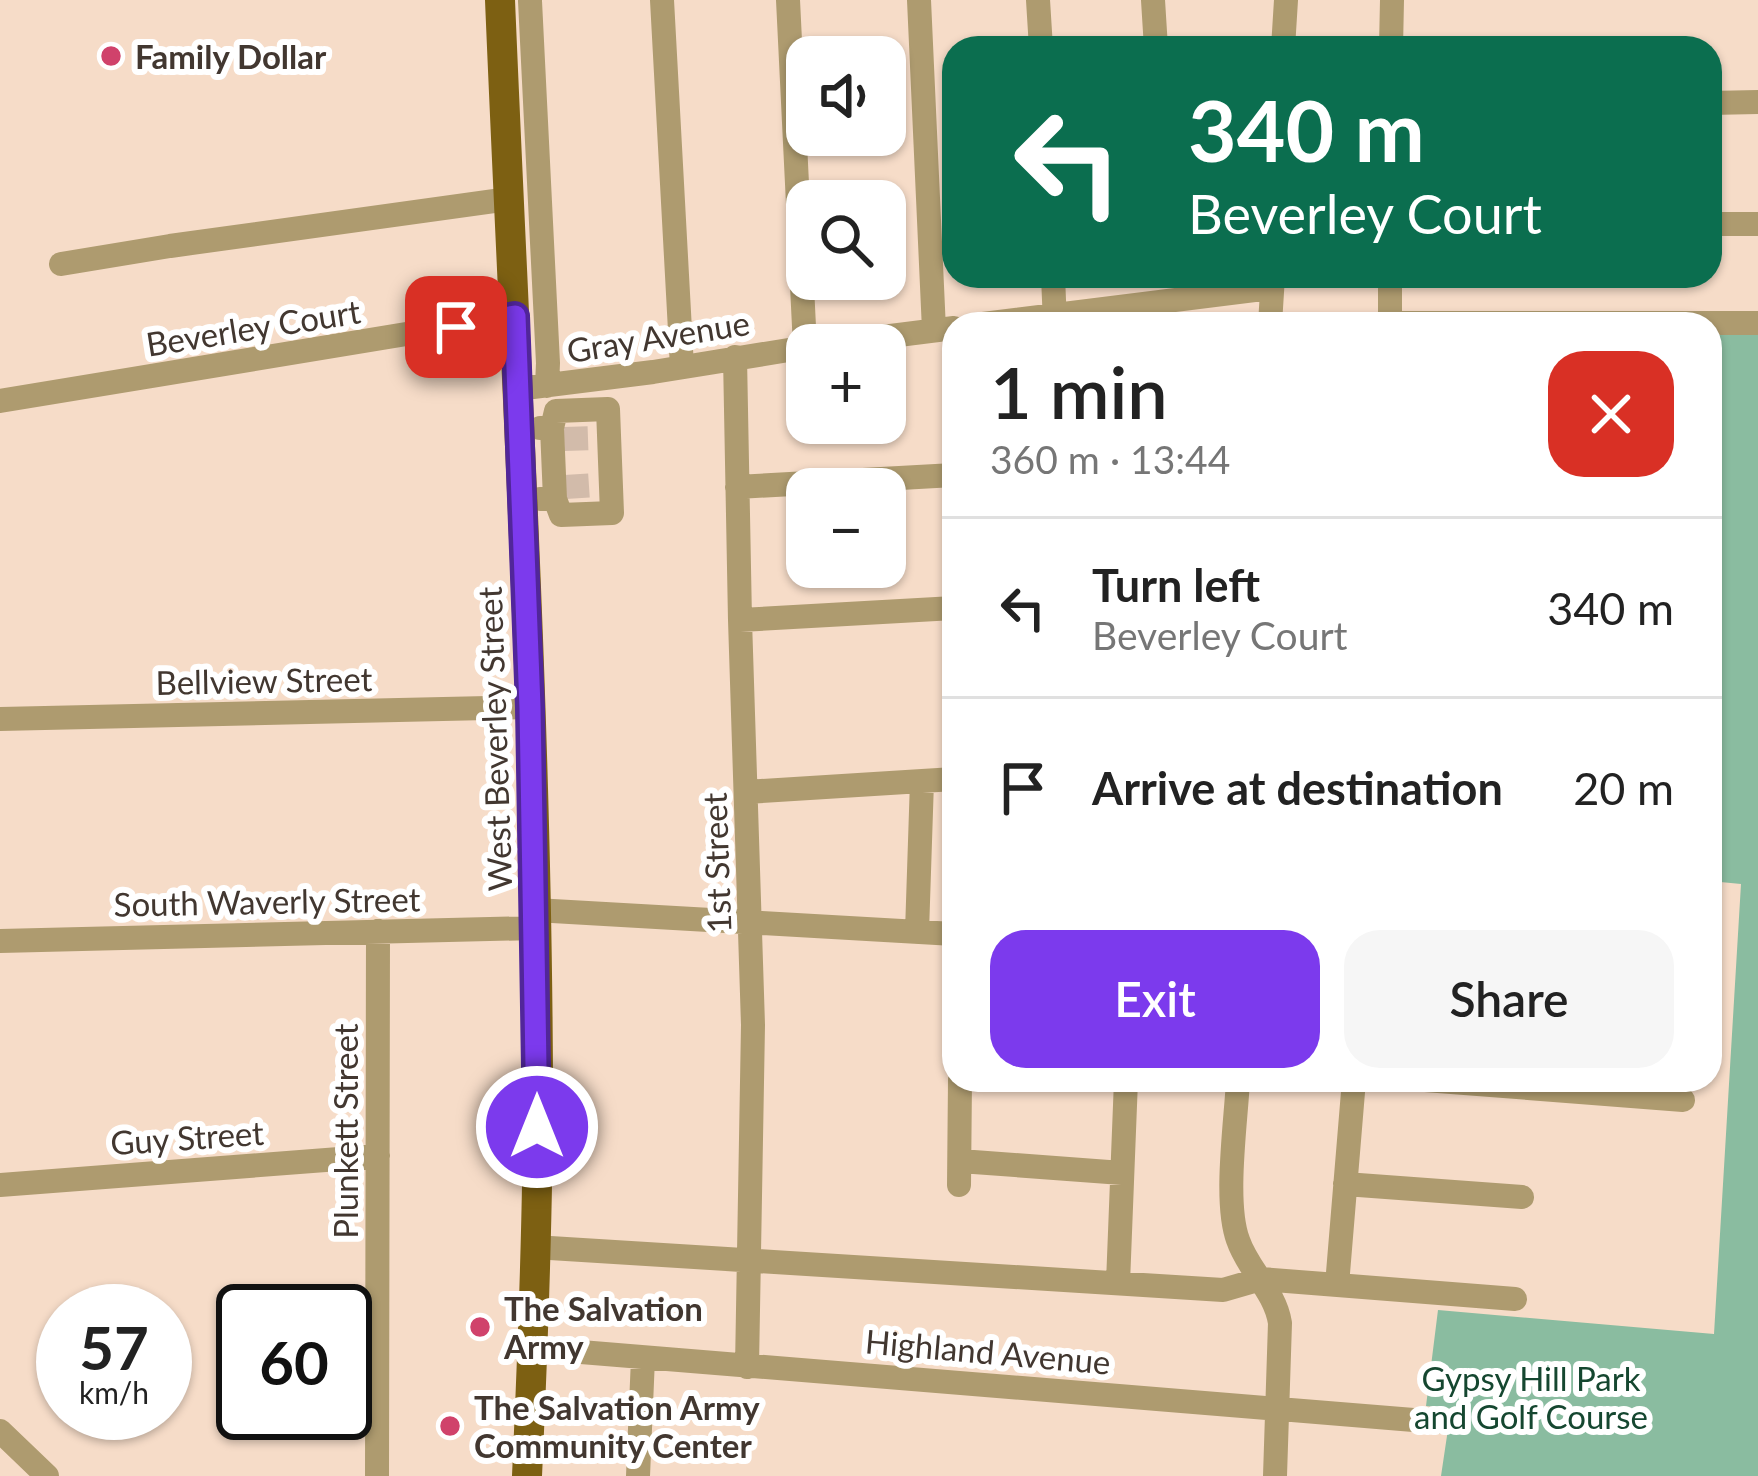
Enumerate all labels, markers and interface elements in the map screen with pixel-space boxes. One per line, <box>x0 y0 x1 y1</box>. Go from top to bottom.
place label: Family Dollar <box>135 36 327 76</box>
map controls <box>786 36 906 588</box>
button: sound <box>786 36 906 156</box>
marker: Family Dollar <box>98 43 124 69</box>
text: 340 m <box>1188 79 1425 180</box>
icon: left <box>990 84 1146 240</box>
button: search <box>786 180 906 300</box>
text: Beverley Court <box>1188 181 1542 246</box>
pin <box>405 276 507 378</box>
street label: Beverley Court <box>143 290 363 364</box>
icon: arrive <box>423 294 489 360</box>
street label: Gray Avenue <box>564 302 752 370</box>
button: + <box>786 324 906 444</box>
text: 1 min <box>990 348 1168 434</box>
button: close <box>1548 351 1674 477</box>
text: 360 m · 13:44 <box>990 436 1230 482</box>
button: − <box>786 468 906 588</box>
text: Turn left <box>1092 558 1260 612</box>
icon: left <box>990 575 1056 641</box>
text: 340 m <box>1547 581 1674 635</box>
street label: West Beverley Street <box>469 586 519 892</box>
text: Beverley Court <box>1092 612 1348 658</box>
street label: Bellview Street <box>155 658 373 702</box>
icon: arrive <box>990 755 1056 821</box>
text: Arrive at destination <box>1092 761 1503 815</box>
text: 20 m <box>1573 761 1674 815</box>
street label: 1st Street <box>694 792 738 934</box>
street label: South Waverly Street <box>113 878 421 924</box>
button: Exit <box>990 930 1320 1068</box>
button: Share <box>1344 930 1674 1068</box>
street label: Plunkett Street <box>325 1023 365 1239</box>
position arrow <box>474 1064 600 1190</box>
street label: Guy Street <box>109 1112 265 1162</box>
speed limit sign: 60 <box>216 1284 372 1440</box>
place label: The Salvation Army <box>503 1288 703 1366</box>
text: 57 <box>79 1311 149 1383</box>
marker: The Salvation Army <box>467 1314 493 1340</box>
street label: Highland Avenue <box>864 1320 1112 1382</box>
park label: Gypsy Hill Park and Golf Course <box>1414 1358 1648 1436</box>
text: km/h <box>79 1374 149 1410</box>
place label: The Salvation Army Community Center <box>474 1387 760 1465</box>
marker: The Salvation Army Community Center <box>437 1413 463 1439</box>

